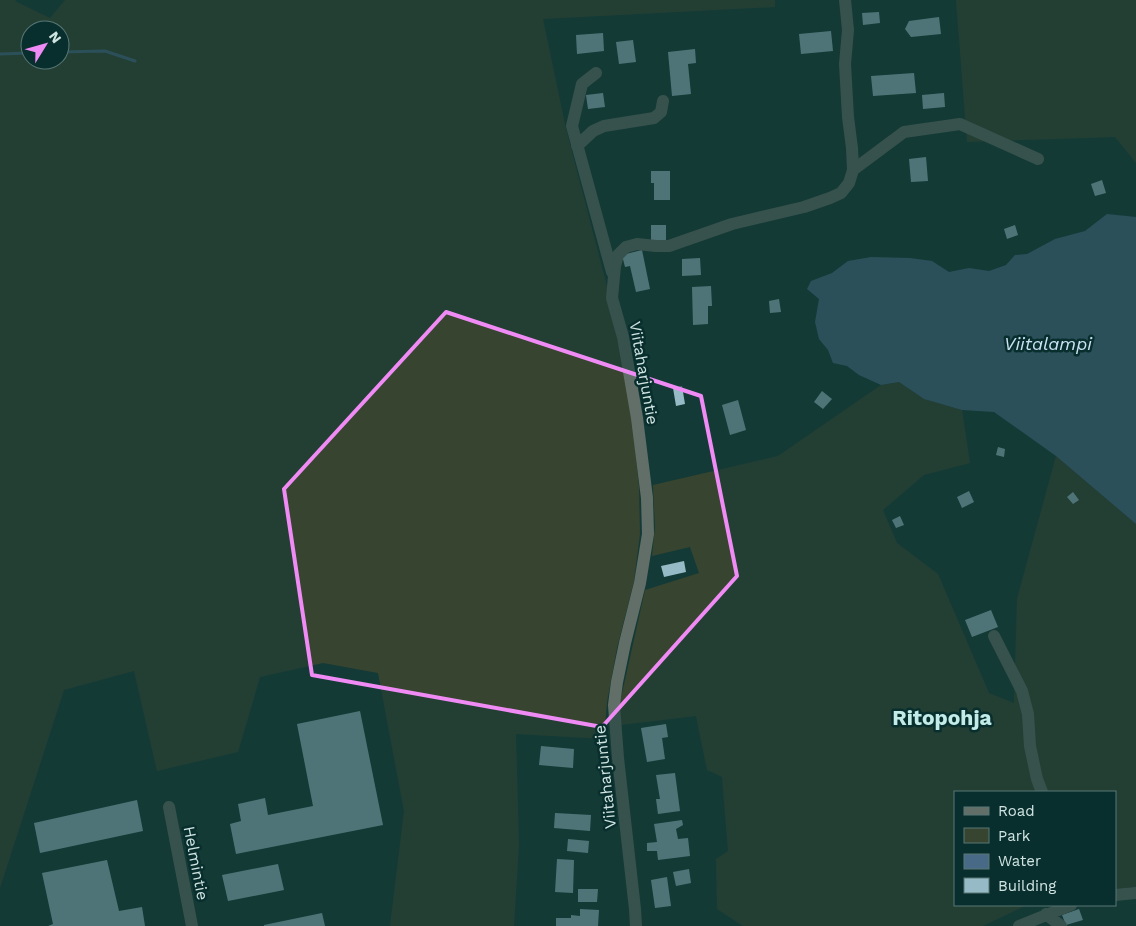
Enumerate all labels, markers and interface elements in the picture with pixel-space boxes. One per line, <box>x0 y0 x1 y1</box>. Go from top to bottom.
north arrow <box>20 20 70 70</box>
text: N <box>46 28 65 46</box>
street label: Viitaharjuntie <box>626 320 662 426</box>
water label: Viitalampi <box>1004 333 1093 354</box>
district label: Ritopohja <box>892 705 992 730</box>
street label: Viitaharjuntie <box>590 724 620 830</box>
legend <box>954 791 1116 906</box>
text: Road <box>998 802 1035 820</box>
street label: Helmintie <box>179 824 213 902</box>
text: Park <box>998 827 1031 845</box>
text: Water <box>998 852 1041 870</box>
text: Building <box>998 877 1056 895</box>

